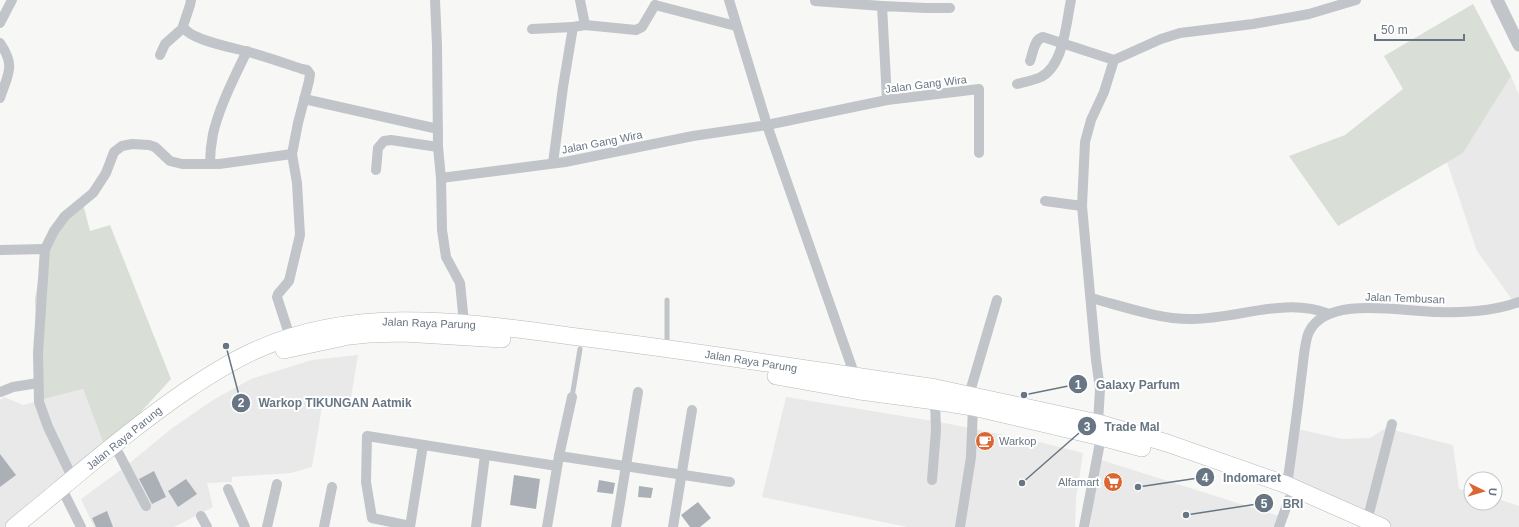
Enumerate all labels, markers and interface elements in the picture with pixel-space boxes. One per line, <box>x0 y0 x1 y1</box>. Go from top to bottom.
scale bar <box>1375 16 1464 42</box>
text: 50 m <box>1381 23 1408 37</box>
street label: Jalan Gang Wira <box>885 73 968 95</box>
street label: Jalan Gang Wira <box>561 128 644 156</box>
street label: Jalan Tembusan <box>1365 291 1445 305</box>
street label: Jalan Raya Parung <box>382 315 476 331</box>
street label: Jalan Raya Parung <box>704 348 798 374</box>
callout: Galaxy Parfum <box>1068 372 1188 396</box>
text: 1 <box>1075 378 1082 392</box>
text: Galaxy Parfum <box>1096 378 1180 392</box>
callout: Warkop TIKUNGAN Aatmik <box>231 391 420 415</box>
text: 2 <box>238 396 245 410</box>
text: Warkop TIKUNGAN Aatmik <box>258 396 412 410</box>
street label: Jalan Raya Parung <box>84 404 164 472</box>
callout: Trade Mal <box>1077 414 1168 438</box>
text: 3 <box>1084 420 1091 434</box>
text: Trade Mal <box>1104 420 1160 434</box>
cafe icon: Warkop <box>974 430 996 452</box>
place label: Warkop <box>999 435 1037 447</box>
callout: Indomaret <box>1195 465 1289 489</box>
supermarket icon: Alfamart <box>1102 471 1124 493</box>
text: 4 <box>1202 471 1209 485</box>
text: Indomaret <box>1223 471 1281 485</box>
north arrow <box>1463 471 1503 511</box>
place label: Alfamart <box>1058 476 1099 488</box>
text: U <box>1487 487 1499 496</box>
callout: BRI <box>1254 491 1311 515</box>
text: 5 <box>1261 497 1268 511</box>
text: BRI <box>1283 497 1303 511</box>

